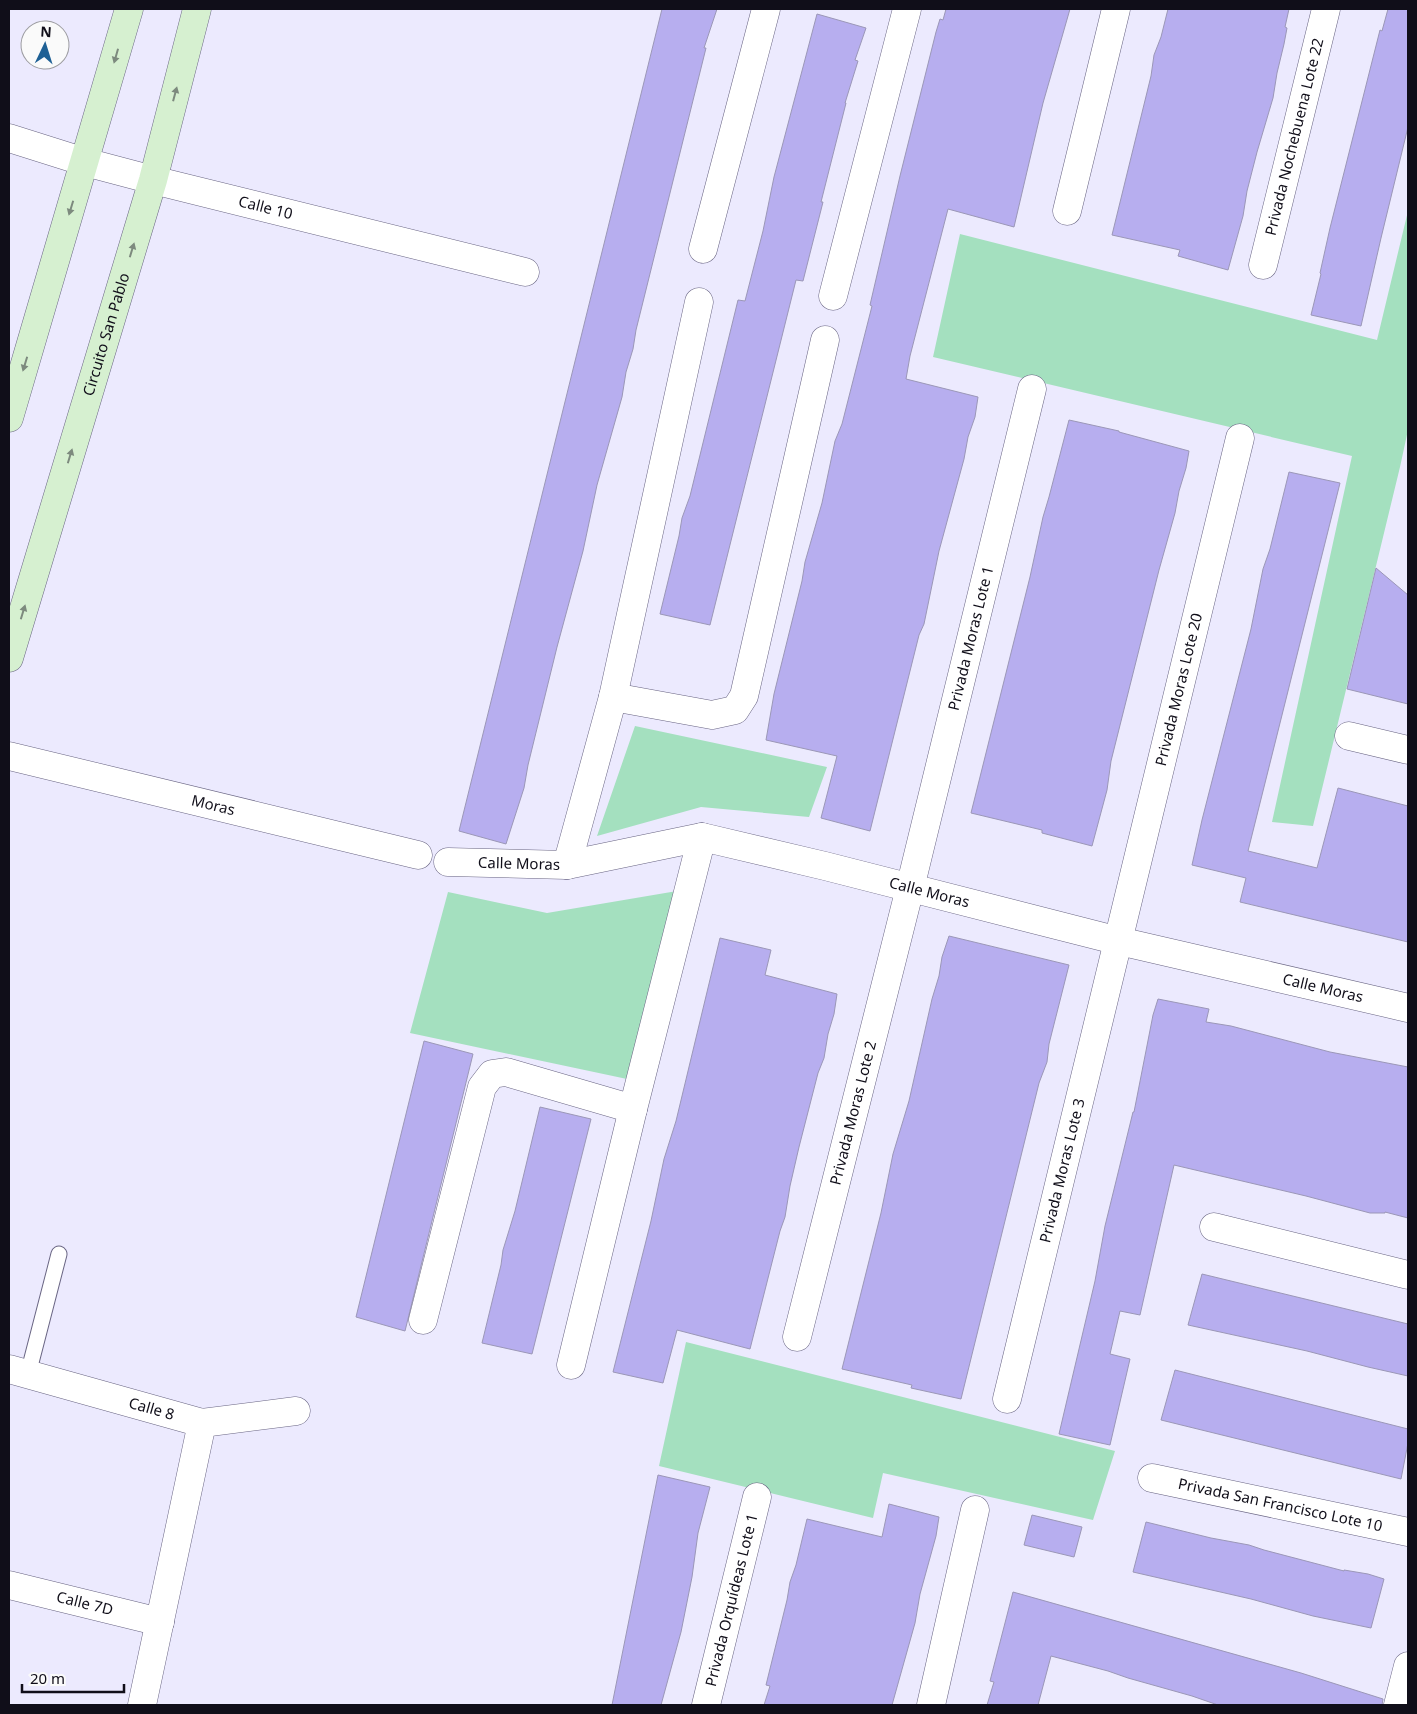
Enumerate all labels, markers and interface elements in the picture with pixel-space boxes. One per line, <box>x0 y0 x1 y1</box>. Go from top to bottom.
north arrow <box>20 20 70 70</box>
text: N <box>40 22 52 41</box>
street label: Privada Nochebuena Lote 22 <box>1260 36 1328 237</box>
one-way arrow <box>111 48 119 63</box>
one-way arrow <box>172 86 180 101</box>
street label: Calle 10 <box>237 191 295 223</box>
one-way arrow <box>67 201 75 216</box>
one-way arrow <box>128 243 136 258</box>
street label: Circuito San Pablo <box>78 270 134 398</box>
one-way arrow <box>20 357 28 372</box>
one-way arrow <box>66 448 74 463</box>
street label: Privada Moras Lote 1 <box>943 564 997 712</box>
one-way arrow <box>19 604 27 619</box>
street label: Privada Moras Lote 20 <box>1150 611 1206 768</box>
street label: Moras <box>190 790 237 819</box>
street label: Calle Moras <box>478 852 560 874</box>
street label: Calle Moras <box>887 872 972 912</box>
street label: Calle Moras <box>1281 968 1365 1006</box>
street label: Privada Moras Lote 2 <box>825 1038 880 1187</box>
street label: Privada Moras Lote 3 <box>1034 1096 1089 1245</box>
street label: Calle 8 <box>127 1392 177 1424</box>
street label: Privada San Francisco Lote 10 <box>1176 1473 1384 1535</box>
street label: Privada Orquídeas Lote 1 <box>700 1511 762 1688</box>
street label: Calle 7D <box>55 1586 115 1619</box>
scale bar <box>22 1662 125 1694</box>
text: 20 m <box>30 1668 65 1688</box>

